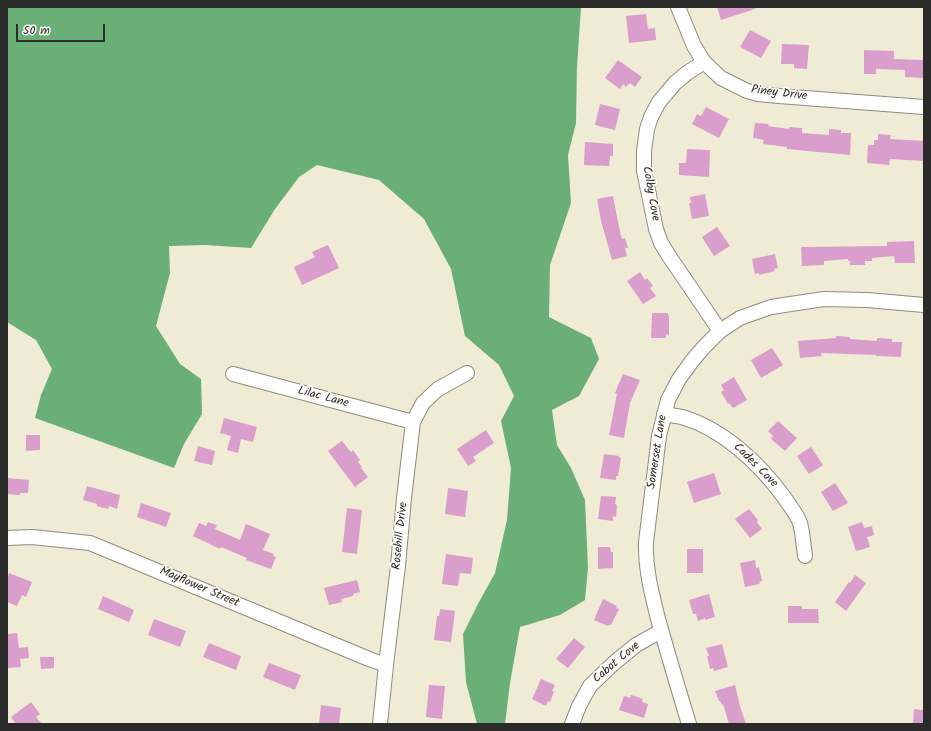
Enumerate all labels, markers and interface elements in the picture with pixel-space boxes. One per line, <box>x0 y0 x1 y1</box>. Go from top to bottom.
scale bar <box>18 16 107 42</box>
text: 50 m <box>23 21 50 40</box>
street label: Piney Drive <box>750 83 808 105</box>
street label: Colby Cove <box>638 165 662 223</box>
street label: Lilac Lane <box>296 384 350 412</box>
street label: Somerset Lane <box>645 414 671 490</box>
street label: Cades Cove <box>730 441 780 491</box>
street label: Rosehill Drive <box>390 501 412 571</box>
street label: Mayflower Street <box>157 565 241 611</box>
street label: Cabot Cove <box>591 639 643 687</box>

